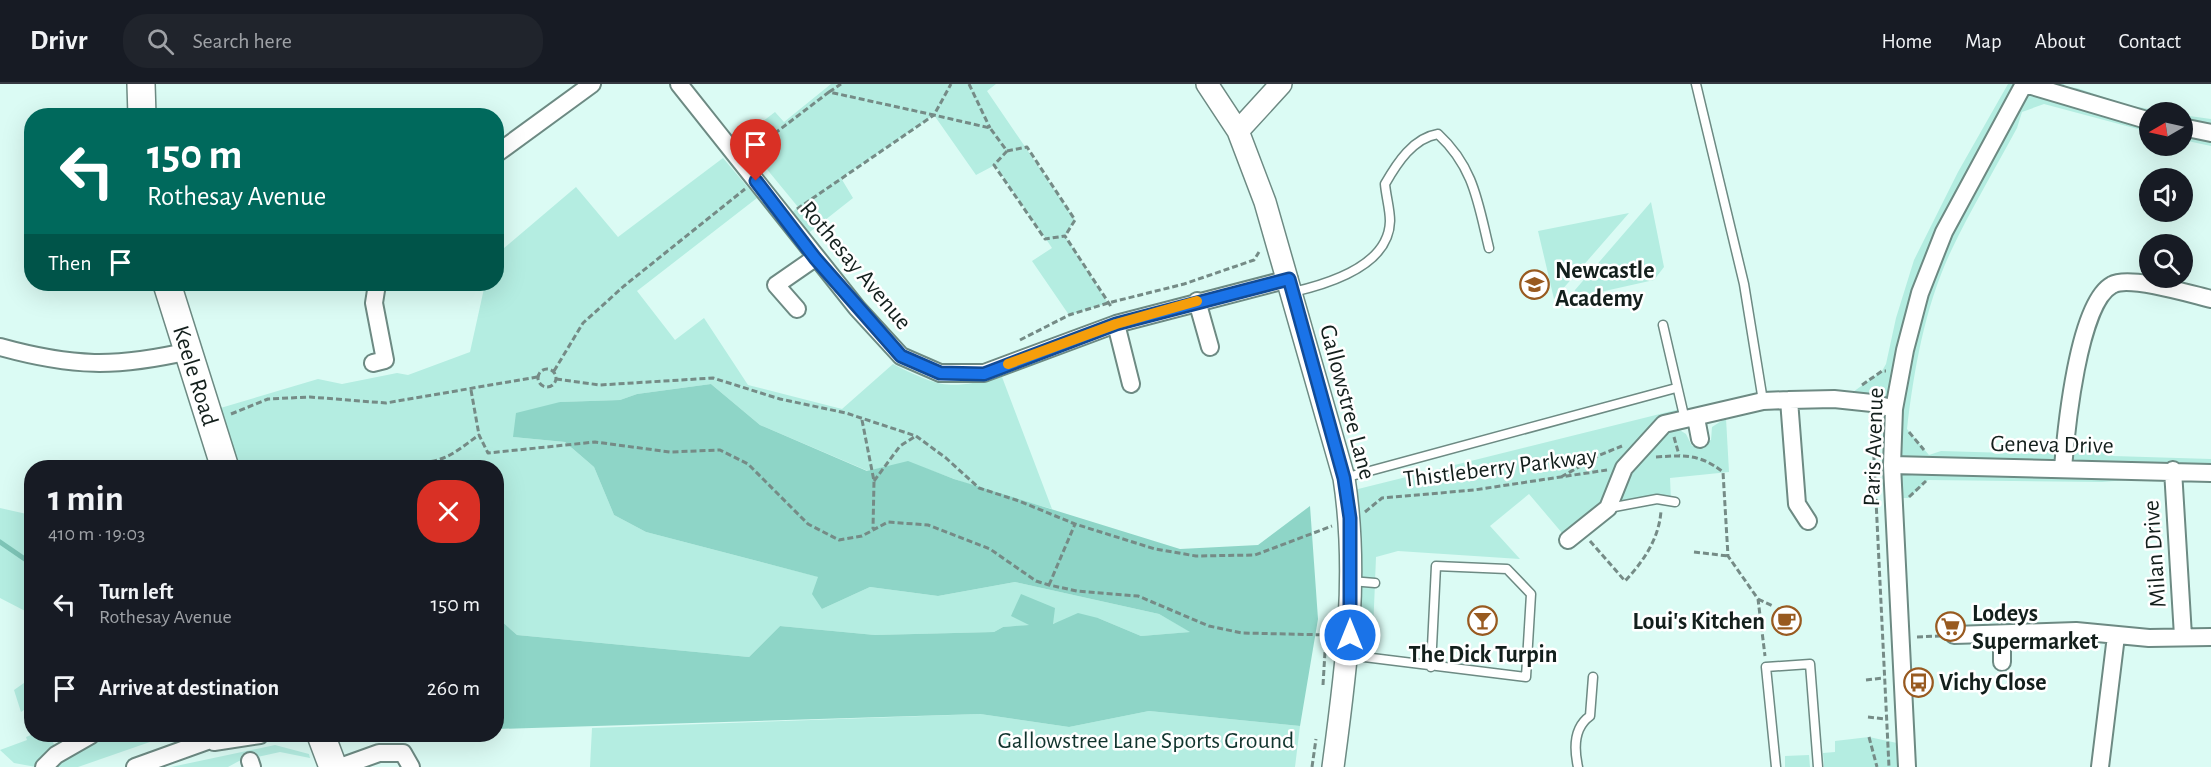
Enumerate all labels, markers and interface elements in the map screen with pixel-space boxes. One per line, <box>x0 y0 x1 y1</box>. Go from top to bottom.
search box <box>123 14 543 68</box>
icon: search <box>144 25 177 58</box>
text: Drivr <box>30 27 87 55</box>
text: Search here <box>192 30 292 52</box>
text: Home <box>1881 31 1932 52</box>
text: Map <box>1965 31 2002 52</box>
text: About <box>2035 31 2085 52</box>
text: Contact <box>2118 31 2181 52</box>
north arrow <box>2139 102 2193 156</box>
map controls <box>2139 102 2193 288</box>
pin <box>730 119 781 181</box>
icon: arrive <box>739 128 772 161</box>
icon: left <box>48 132 126 210</box>
text: 150 m <box>147 134 242 176</box>
button: sound <box>2139 168 2193 222</box>
text: Rothesay Avenue <box>147 183 326 210</box>
street label: Rothesay Avenue <box>795 197 916 334</box>
button: search <box>2139 234 2193 288</box>
icon: arrive <box>104 246 137 279</box>
text: Then <box>48 252 92 274</box>
place label: Newcastle Academy <box>1555 259 1655 311</box>
school or university icon: Newcastle Academy <box>1518 268 1550 300</box>
street label: Gallowstree Lane <box>1315 322 1379 482</box>
street label: Keele Road <box>168 323 222 429</box>
street label: Paris Avenue <box>1860 387 1888 507</box>
street label: Geneva Drive <box>1990 432 2114 458</box>
street label: Thistleberry Parkway <box>1402 444 1598 492</box>
button: close <box>417 480 480 543</box>
text: 1 min <box>48 481 124 517</box>
street label: Milan Drive <box>2139 499 2171 609</box>
text: 410 m · 19:03 <box>48 524 145 544</box>
text: Turn left <box>99 581 173 603</box>
icon: left <box>48 588 81 621</box>
text: 150 m <box>430 593 480 615</box>
place label: Lodeys Supermarket <box>1972 602 2098 654</box>
position arrow <box>1318 603 1382 667</box>
bar icon: The Dick Turpin <box>1467 605 1499 637</box>
cafe icon: Loui's Kitchen <box>1770 605 1802 637</box>
text: Rothesay Avenue <box>99 607 232 627</box>
place label: Loui's Kitchen <box>1632 610 1765 634</box>
supermarket icon: Lodeys Supermarket <box>1935 611 1967 643</box>
place label: The Dick Turpin <box>1408 643 1558 667</box>
bus stop icon: Vichy Close <box>1902 666 1934 698</box>
place label: Vichy Close <box>1939 671 2047 695</box>
icon: arrive <box>48 672 81 705</box>
text: Arrive at destination <box>99 677 279 699</box>
text: 260 m <box>427 677 480 699</box>
park label: Gallowstree Lane Sports Ground <box>998 729 1294 753</box>

